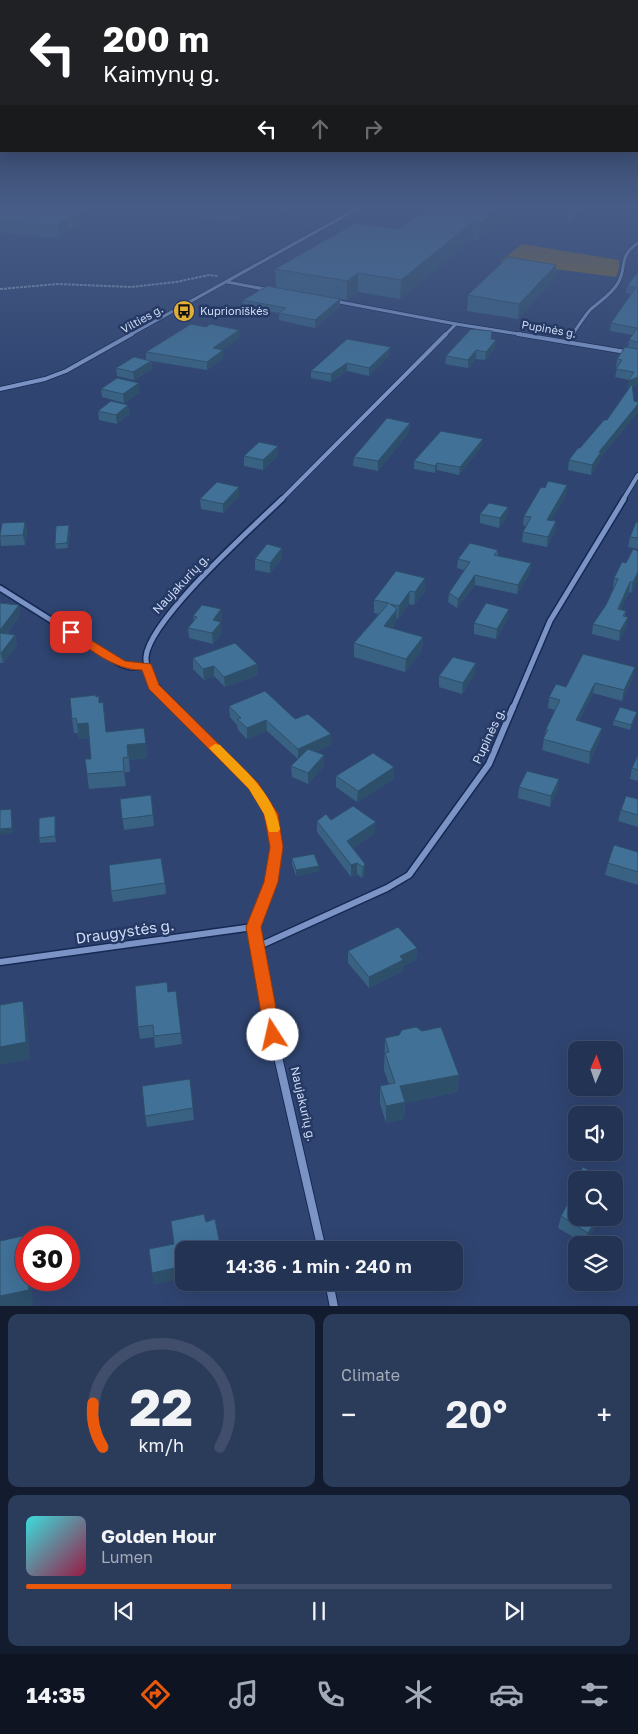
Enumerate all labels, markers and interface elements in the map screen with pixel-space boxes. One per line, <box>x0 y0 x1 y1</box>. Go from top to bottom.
text: 200 m <box>103 18 209 60</box>
icon: left <box>20 20 85 85</box>
text: Kaimynų g. <box>103 60 220 87</box>
icon: left <box>253 115 281 143</box>
icon: ahead <box>306 115 334 143</box>
icon: right <box>359 115 387 143</box>
bus stop icon: Kuprioniškės <box>172 299 196 323</box>
street label: Vilties g. <box>118 302 165 335</box>
place label: Kuprioniškės <box>200 304 269 317</box>
street label: Pupinės g. <box>521 317 577 340</box>
street label: Naujakurių g. <box>149 551 212 617</box>
pin <box>50 611 92 653</box>
icon: arrive <box>57 618 85 646</box>
street label: Pupinės g. <box>469 705 508 766</box>
street label: Draugystės g. <box>74 915 175 947</box>
position arrow <box>246 1008 298 1060</box>
north arrow <box>568 1041 622 1096</box>
map controls <box>568 1041 623 1291</box>
street label: Naujakurių g. <box>288 1065 319 1143</box>
button: sound <box>568 1106 623 1161</box>
button: search <box>568 1171 623 1226</box>
speed limit sign: 30 <box>15 1226 80 1291</box>
button: layers <box>568 1236 623 1291</box>
text: 14:36 · 1 min · 240 m <box>226 1254 412 1277</box>
text: Climate <box>341 1365 400 1385</box>
text: 22 <box>130 1375 193 1437</box>
text: 20° <box>446 1391 507 1436</box>
text: − <box>341 1398 356 1431</box>
text: + <box>597 1398 612 1431</box>
text: km/h <box>139 1434 184 1456</box>
text: Golden Hour <box>101 1524 216 1547</box>
text: Lumen <box>101 1547 153 1567</box>
icon: previous <box>110 1597 138 1625</box>
icon: pause <box>305 1597 333 1625</box>
icon: next <box>500 1597 528 1625</box>
icon: directions <box>138 1677 173 1712</box>
icon: music <box>226 1677 261 1712</box>
icon: phone <box>313 1677 348 1712</box>
icon: climate <box>401 1677 436 1712</box>
icon: car <box>489 1677 524 1712</box>
icon: filters <box>577 1677 612 1712</box>
text: 14:35 <box>26 1681 85 1708</box>

